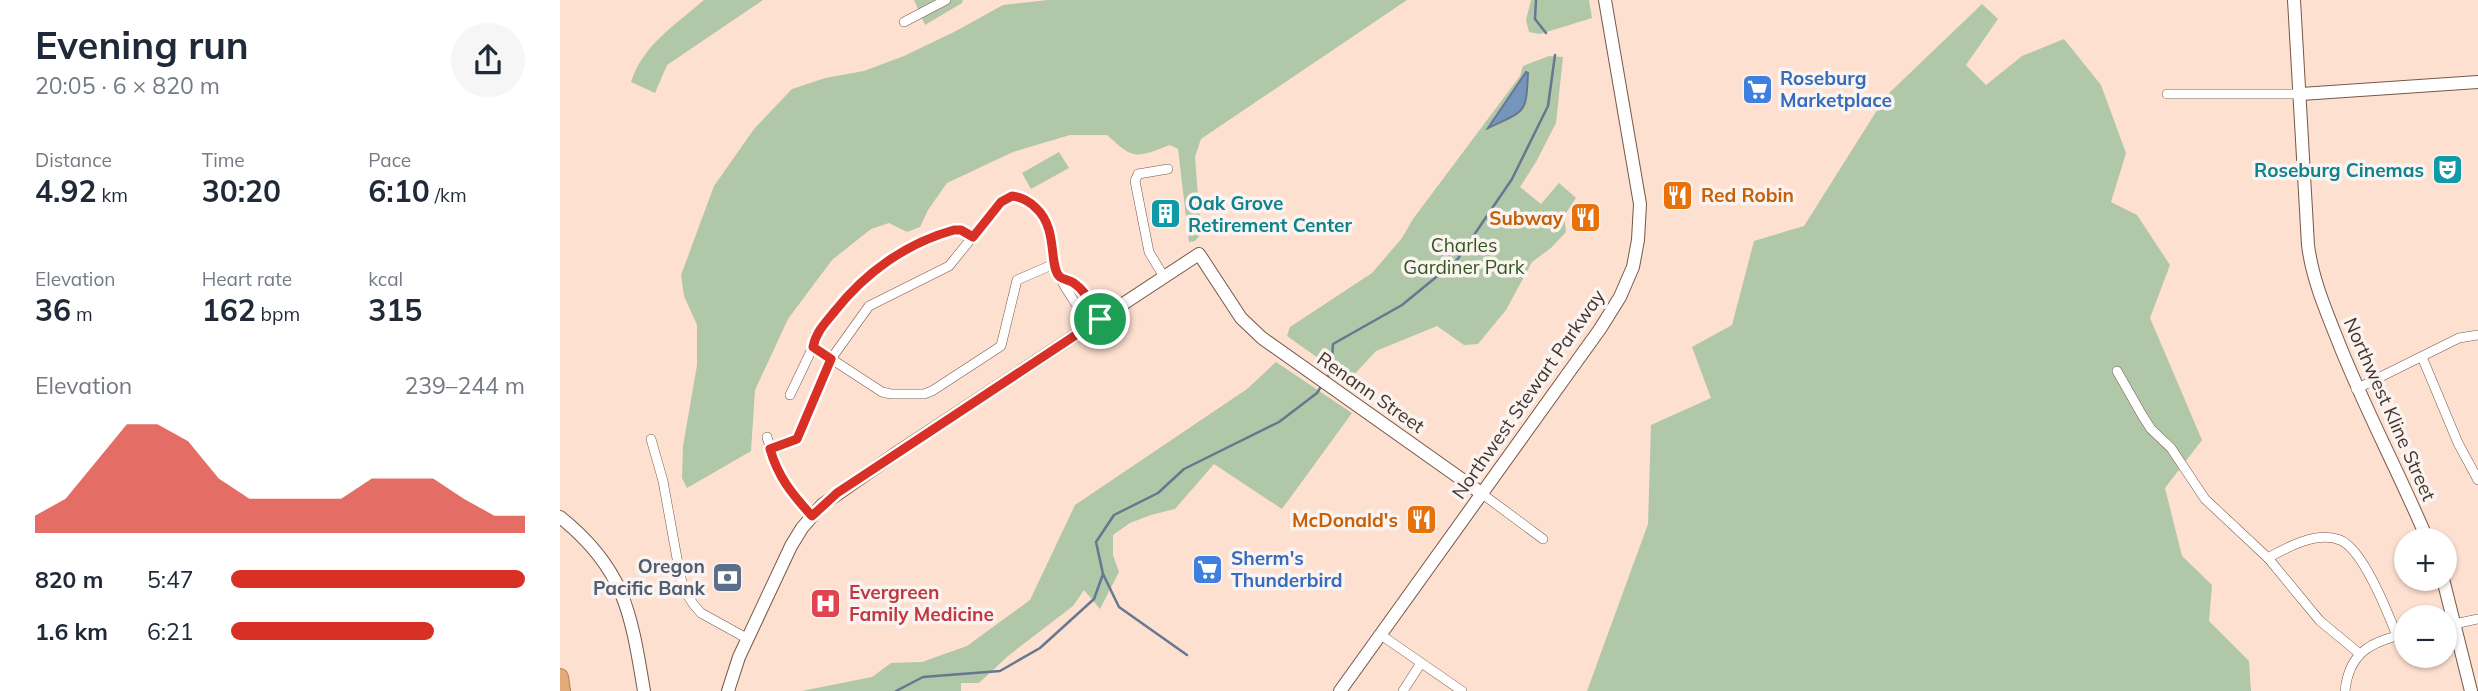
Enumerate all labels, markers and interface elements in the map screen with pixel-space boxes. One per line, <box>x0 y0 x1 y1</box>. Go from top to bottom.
text: Evening run <box>35 21 249 69</box>
button: share <box>451 23 525 97</box>
place label: Roseburg Marketplace <box>1780 66 1892 112</box>
text: 20:05 · 6 × 820 m <box>35 71 220 100</box>
supermarket icon: Roseburg Marketplace <box>1740 72 1774 106</box>
text: Distance <box>35 148 112 172</box>
text: Time <box>202 148 245 172</box>
text: Pace <box>368 148 411 172</box>
theatre icon: Roseburg Cinemas <box>2430 153 2464 187</box>
place label: Roseburg Cinemas <box>2254 158 2424 182</box>
text: 4.92 <box>35 172 96 210</box>
text: 30:20 <box>202 172 281 210</box>
text: 6:10 <box>368 172 430 210</box>
restaurant icon: Red Robin <box>1661 178 1695 212</box>
text: km <box>96 183 128 207</box>
text: /km <box>430 183 467 207</box>
place label: Red Robin <box>1701 183 1794 207</box>
place label: Oak Grove Retirement Center <box>1188 191 1352 237</box>
building icon: Oak Grove Retirement Center <box>1148 197 1182 231</box>
restaurant icon: Subway <box>1569 201 1603 235</box>
place label: Subway <box>1489 206 1564 230</box>
park label: Charles Gardiner Park <box>1403 233 1525 279</box>
text: Elevation <box>35 267 115 291</box>
text: Heart rate <box>202 267 292 291</box>
text: kcal <box>368 267 403 291</box>
street label: Northwest Stewart Parkway <box>1446 285 1610 503</box>
pin <box>1070 289 1130 349</box>
text: 36 <box>35 291 71 329</box>
text: 162 <box>202 291 256 329</box>
text: 315 <box>368 291 422 329</box>
icon: arrive <box>1081 300 1119 338</box>
text: m <box>71 302 93 326</box>
text: bpm <box>256 302 300 326</box>
street label: Northwest Kline Street <box>2339 314 2441 505</box>
street label: Renann Street <box>1313 346 1430 438</box>
text: Elevation <box>35 371 132 400</box>
text: 239–244 m <box>404 371 525 400</box>
restaurant icon: McDonald's <box>1404 503 1438 537</box>
place label: McDonald's <box>1292 508 1398 532</box>
map controls <box>2394 528 2457 668</box>
button: + <box>2394 528 2457 591</box>
place label: Sherm's Thunderbird <box>1231 546 1343 592</box>
supermarket icon: Sherm's Thunderbird <box>1191 552 1225 586</box>
place label: Oregon Pacific Bank <box>593 554 706 600</box>
bank icon: Oregon Pacific Bank <box>711 560 745 594</box>
text: 820 m <box>35 565 103 594</box>
text: 5:47 <box>147 565 194 594</box>
place label: Evergreen Family Medicine <box>849 580 994 626</box>
hospital icon: Evergreen Family Medicine <box>809 586 843 620</box>
button: − <box>2394 605 2457 668</box>
text: 1.6 km <box>35 617 108 646</box>
text: 6:21 <box>147 617 194 646</box>

